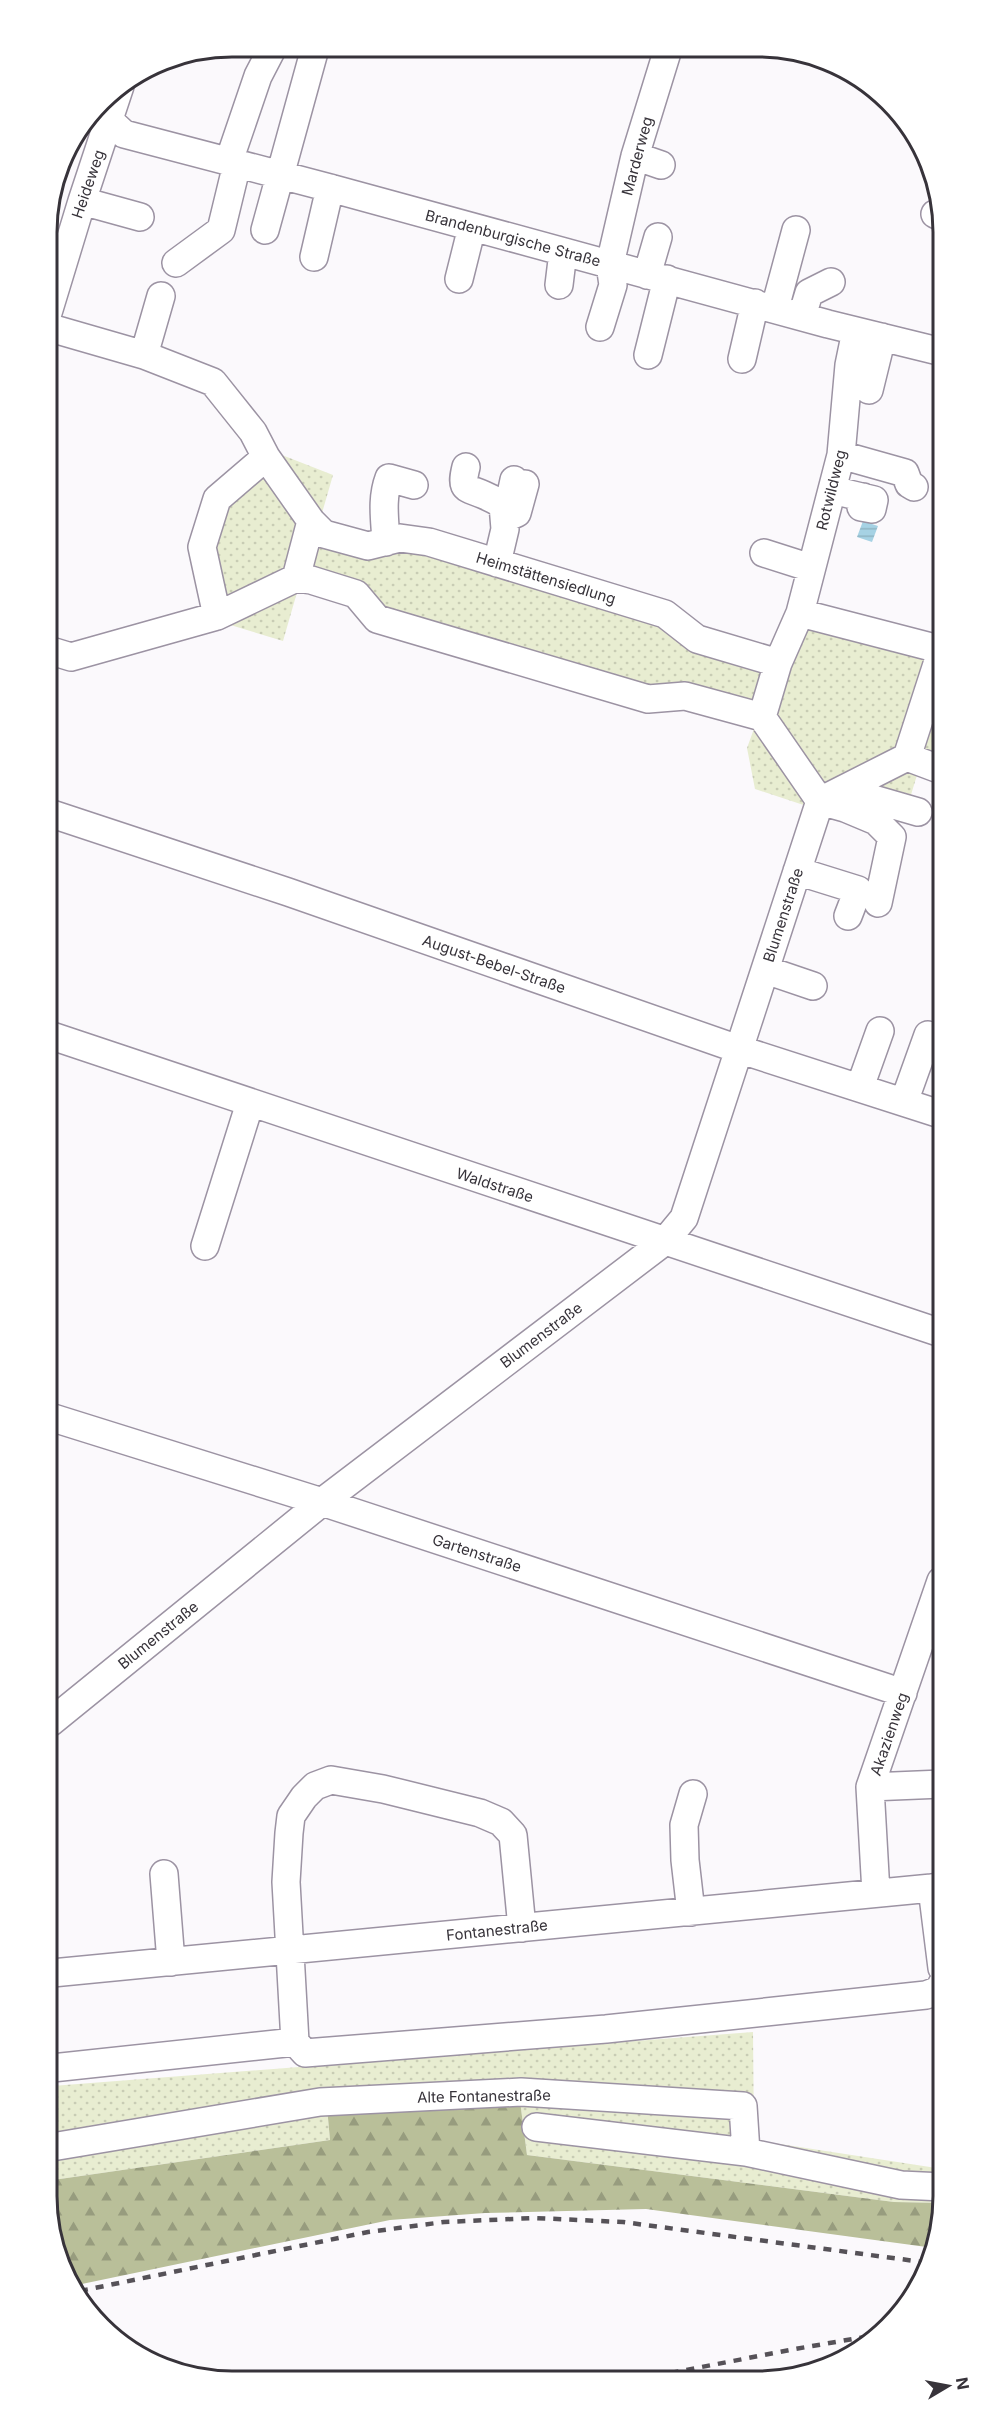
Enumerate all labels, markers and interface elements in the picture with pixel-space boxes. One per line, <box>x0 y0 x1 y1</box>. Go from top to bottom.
street label: Marderweg <box>617 114 657 198</box>
street label: Heideweg <box>67 147 109 221</box>
street label: Brandenburgische Straße <box>423 205 603 271</box>
street label: Rotwildweg <box>812 448 850 532</box>
street label: Heimstättensiedlung <box>474 548 618 608</box>
street label: Blumenstraße <box>759 865 807 965</box>
street label: August-Bebel-Straße <box>420 931 568 997</box>
street label: Waldstraße <box>454 1164 536 1206</box>
street label: Blumenstraße <box>496 1298 586 1372</box>
street label: Gartenstraße <box>430 1530 524 1576</box>
street label: Blumenstraße <box>114 1597 202 1673</box>
street label: Akazienweg <box>866 1690 912 1778</box>
street label: Fontanestraße <box>445 1915 549 1945</box>
street label: Alte Fontanestraße <box>417 2085 551 2107</box>
north arrow <box>918 2356 978 2416</box>
text: N <box>952 2376 974 2391</box>

